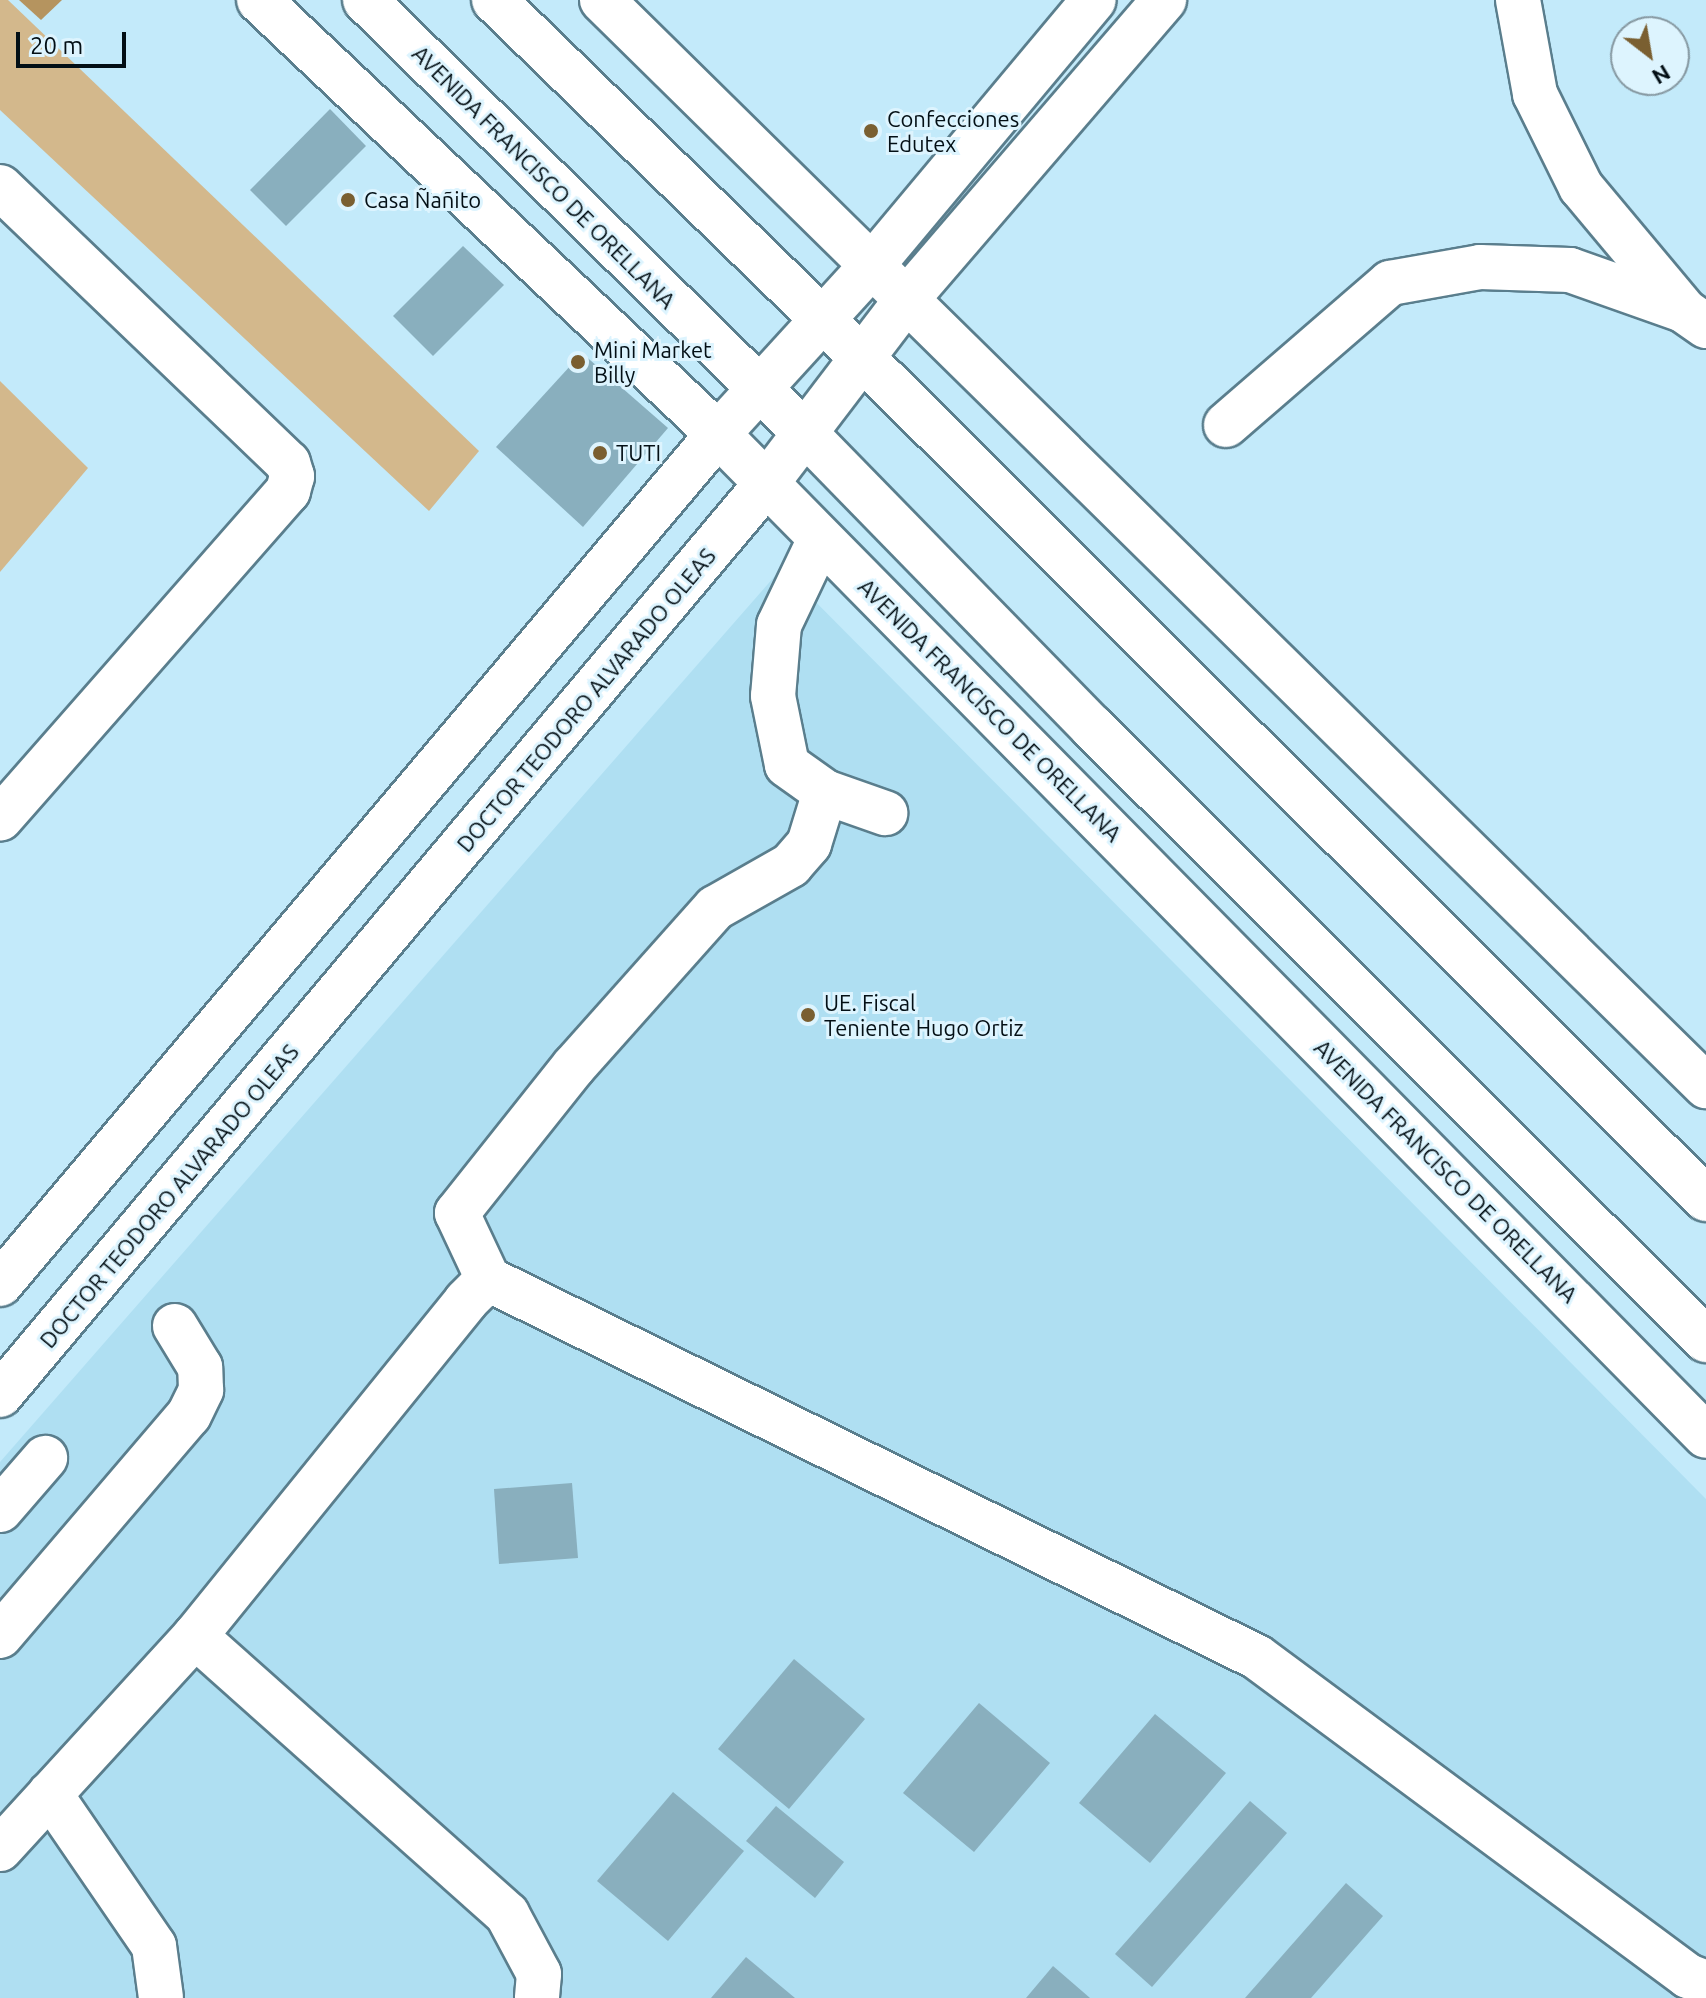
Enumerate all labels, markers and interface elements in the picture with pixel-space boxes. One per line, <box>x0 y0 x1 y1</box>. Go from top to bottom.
scale bar <box>20 16 130 66</box>
north arrow <box>1610 16 1690 96</box>
text: 20 m <box>30 32 83 59</box>
street label: AVENIDA FRANCISCO DE ORELLANA <box>407 40 681 314</box>
text: N <box>1648 60 1675 90</box>
place label: Confecciones Edutex <box>887 105 1019 156</box>
marker: Confecciones Edutex <box>862 122 880 140</box>
place label: Casa Ñañito <box>364 187 481 213</box>
marker: Casa Ñañito <box>339 191 357 209</box>
place label: Mini Market Billy <box>594 336 712 388</box>
marker: Mini Market Billy <box>569 353 587 371</box>
place label: TUTI <box>616 440 661 466</box>
marker: TUTI <box>591 444 609 462</box>
street label: DOCTOR TEODORO ALVARADO OLEAS <box>451 543 721 857</box>
street label: AVENIDA FRANCISCO DE ORELLANA <box>853 573 1127 847</box>
place label: UE. Fiscal Teniente Hugo Ortiz <box>824 989 1024 1040</box>
marker: UE. Fiscal Teniente Hugo Ortiz <box>799 1006 817 1024</box>
street label: AVENIDA FRANCISCO DE ORELLANA <box>1309 1034 1583 1308</box>
street label: DOCTOR TEODORO ALVARADO OLEAS <box>34 1039 304 1353</box>

